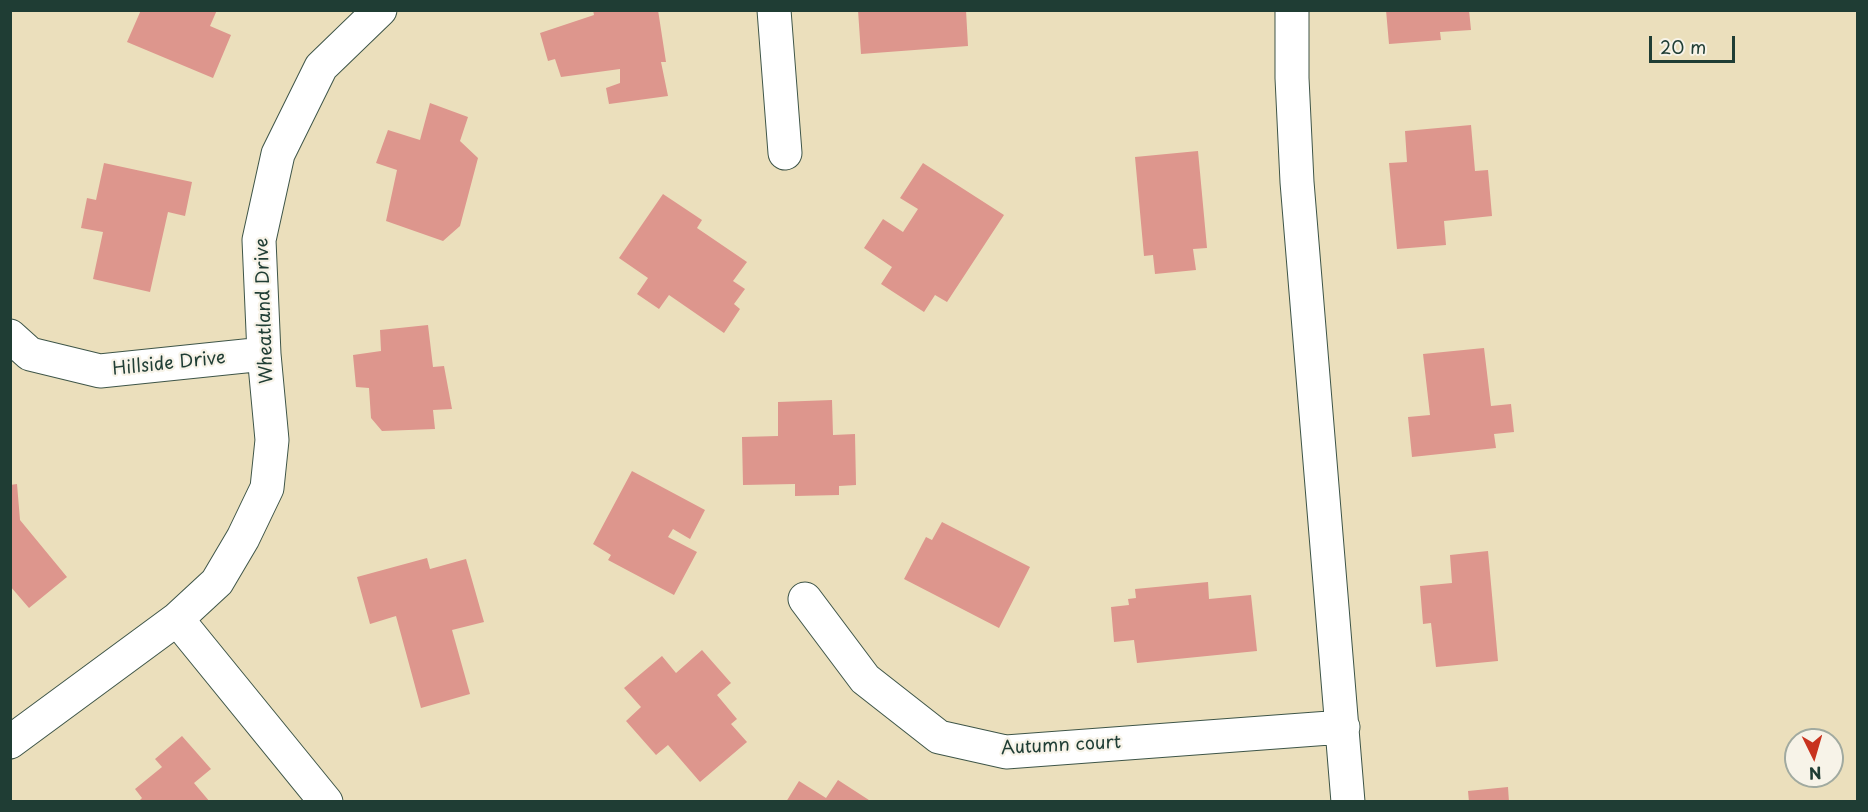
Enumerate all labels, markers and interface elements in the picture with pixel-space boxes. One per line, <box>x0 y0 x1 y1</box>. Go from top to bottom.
scale bar <box>1652 24 1738 62</box>
text: 20 m <box>1660 33 1706 60</box>
street label: Wheatland Drive <box>252 238 278 384</box>
street label: Hillside Drive <box>111 347 227 381</box>
north arrow <box>1784 728 1844 788</box>
street label: Autumn court <box>1000 732 1122 760</box>
text: N <box>1808 761 1823 786</box>

